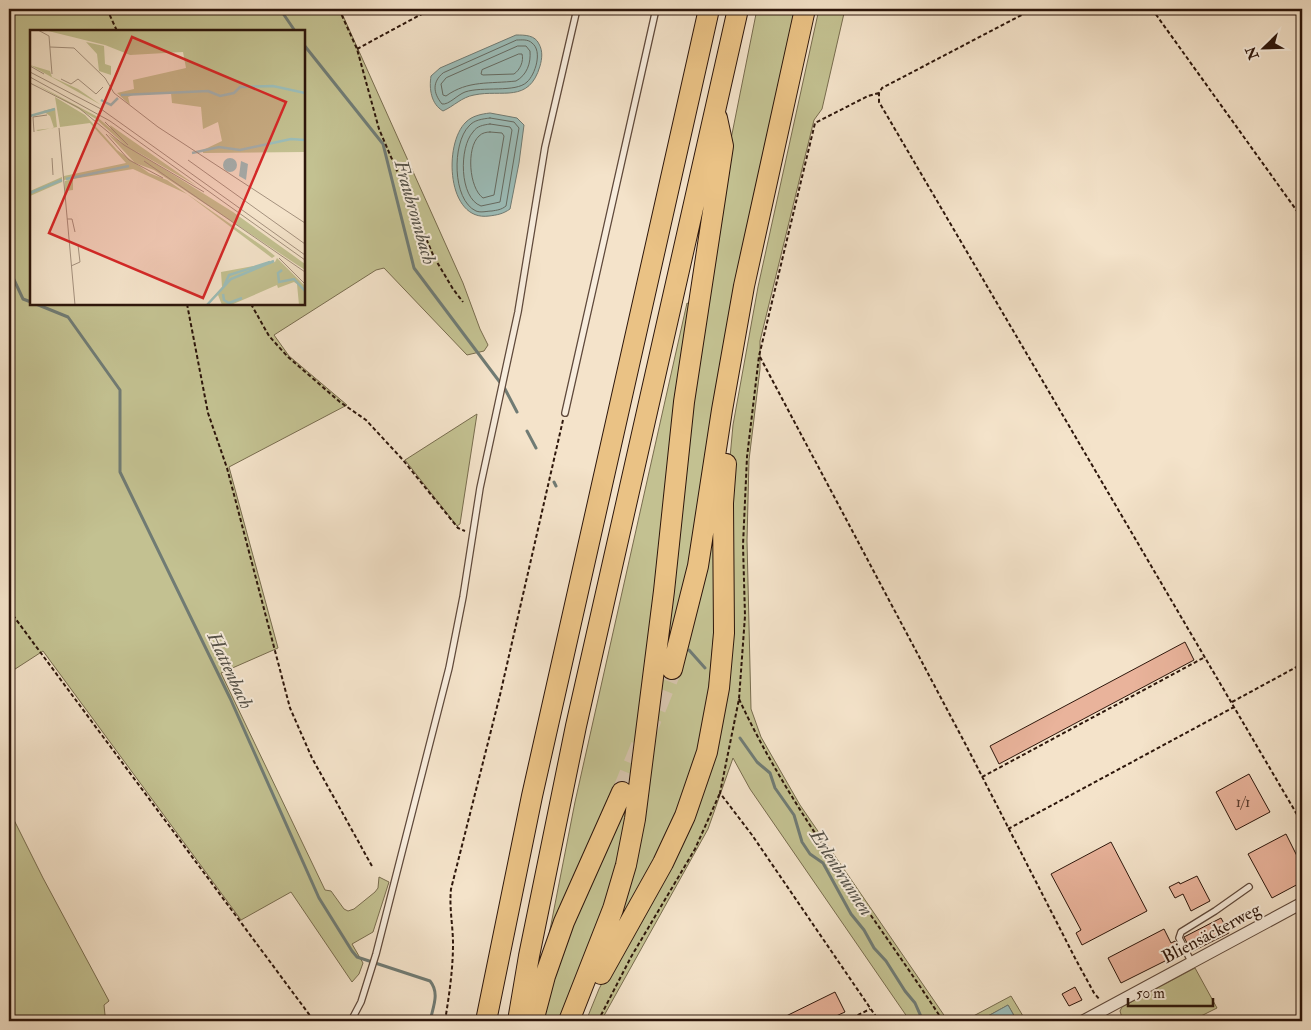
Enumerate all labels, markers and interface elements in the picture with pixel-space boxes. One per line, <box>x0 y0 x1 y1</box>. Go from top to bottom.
north arrow <box>1238 22 1288 72</box>
inset map <box>30 30 305 305</box>
text: N <box>1242 43 1263 63</box>
water label: Fraubronnbach <box>388 156 441 267</box>
water label: Hattenbach <box>201 627 258 713</box>
house number: 1/1 <box>1236 793 1250 812</box>
water label: Erlenbrunnen <box>803 823 878 921</box>
street label: Bliensäckerweg <box>1158 897 1266 969</box>
scale bar <box>1128 975 1214 1007</box>
text: 50 m <box>1136 984 1165 1003</box>

